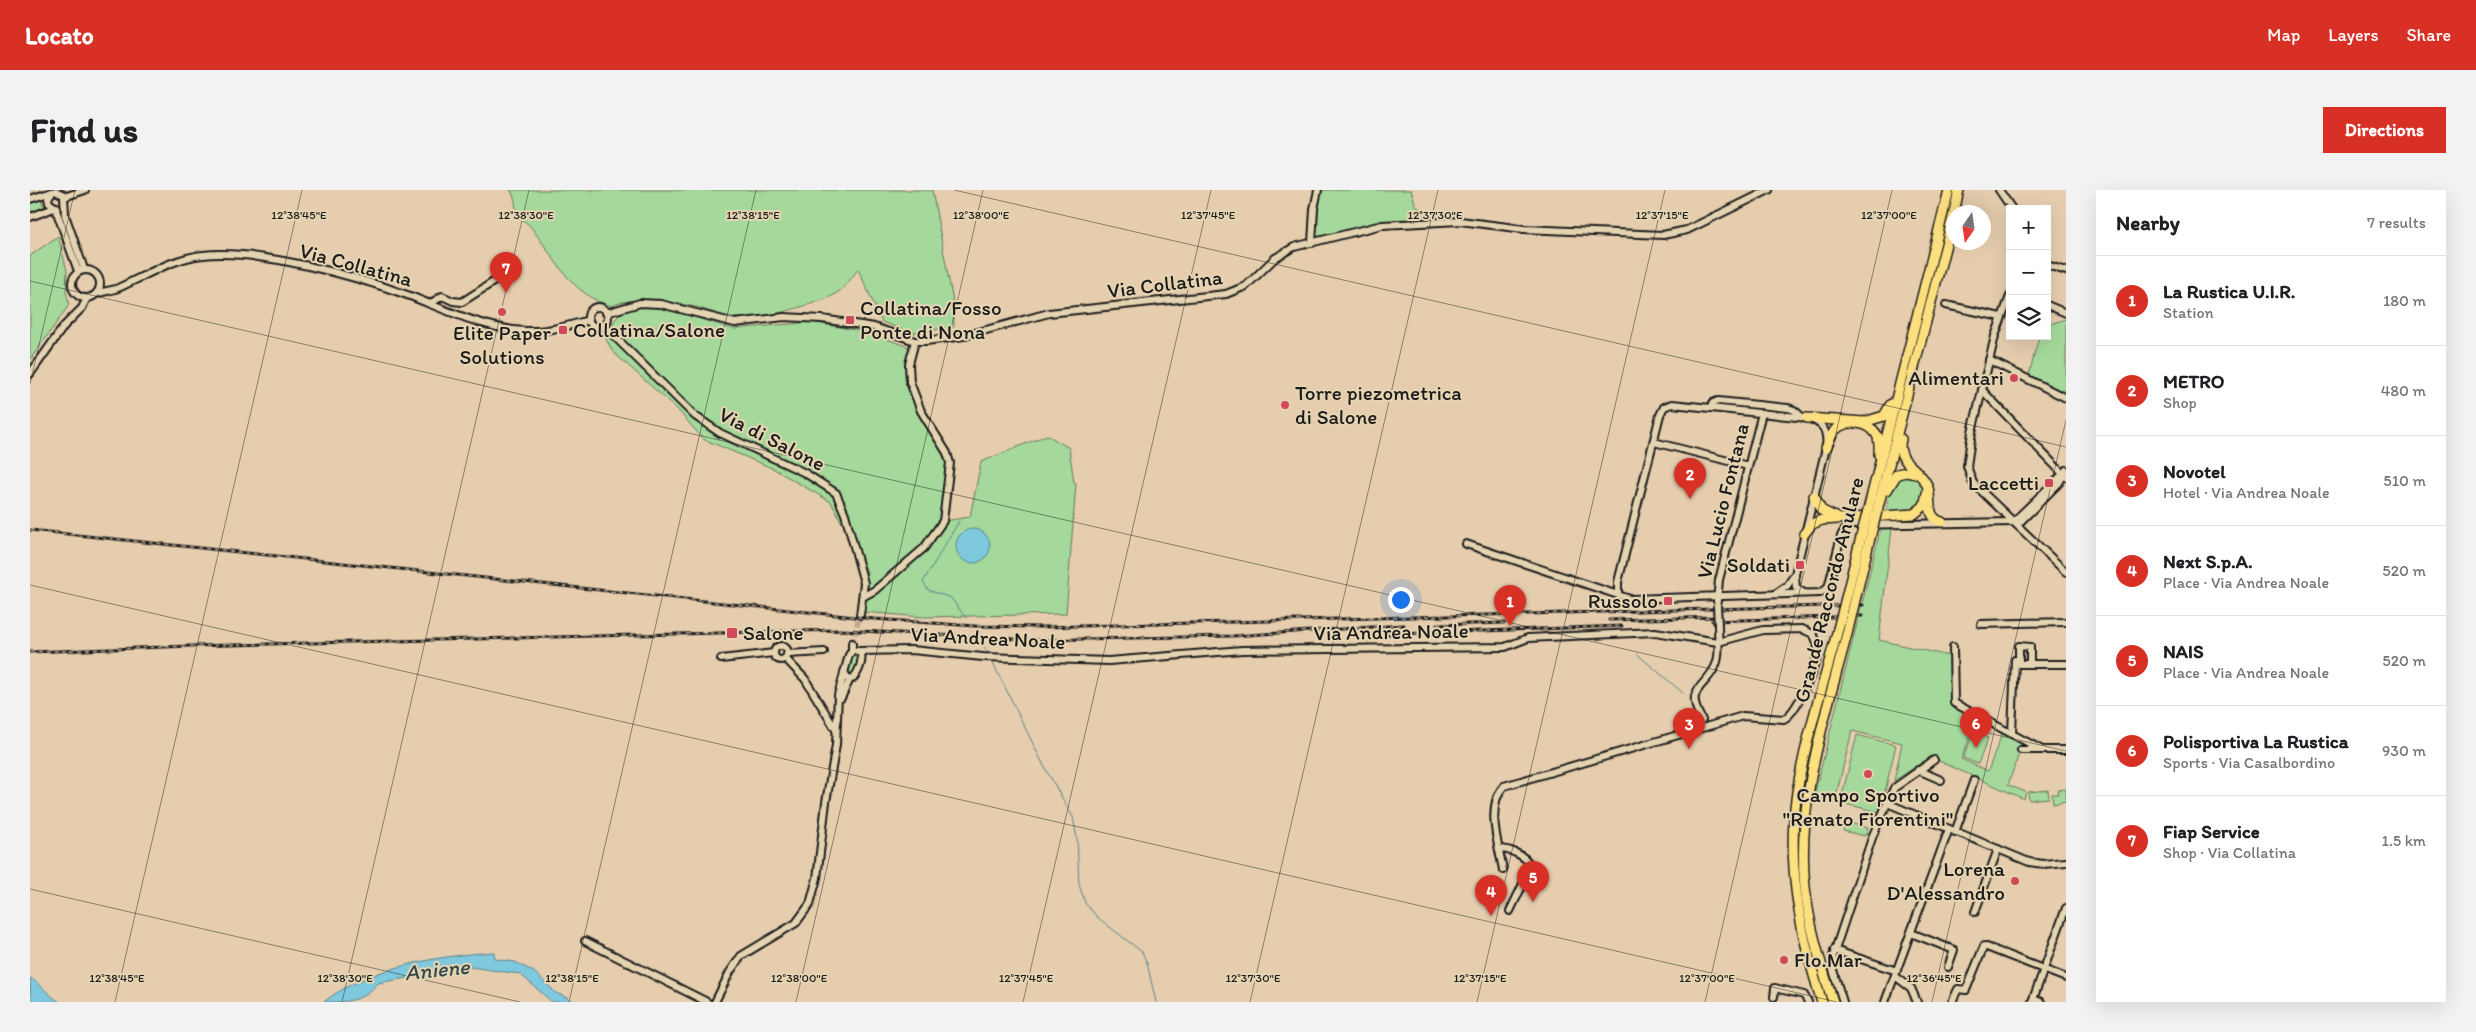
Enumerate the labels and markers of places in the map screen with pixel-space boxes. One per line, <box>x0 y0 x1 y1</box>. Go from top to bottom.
pin: 7 <box>490 252 522 293</box>
place label: Collatina/Fosso Ponte di Nona <box>860 295 1002 344</box>
marker: Elite Paper Solutions <box>496 306 508 318</box>
marker: Collatina/Fosso Ponte di Nona <box>844 314 856 326</box>
place label: Collatina/Salone <box>573 317 725 342</box>
place label: Elite Paper Solutions <box>453 320 552 369</box>
marker: Collatina/Salone <box>557 324 569 336</box>
place label: Alimentari <box>1908 365 2004 390</box>
marker: Alimentari <box>2008 372 2020 384</box>
place label: Torre piezometrica di Salone <box>1295 380 1462 429</box>
marker: Torre piezometrica di Salone <box>1279 399 1291 411</box>
pin: 2 <box>1674 458 1706 499</box>
place label: Laccetti <box>1968 470 2039 495</box>
marker: Laccetti <box>2043 477 2055 489</box>
place label: Soldati <box>1727 552 1790 577</box>
marker: Soldati <box>1794 559 1806 571</box>
pin: 1 <box>1494 585 1526 626</box>
place label: Russolo <box>1588 588 1658 613</box>
marker: Russolo <box>1662 595 1674 607</box>
place label: Salone <box>743 620 804 645</box>
marker: Salone <box>725 626 739 640</box>
pin: 6 <box>1960 707 1992 748</box>
pin: 3 <box>1673 708 1705 749</box>
marker: Campo Sportivo "Renato Fiorentini" <box>1862 768 1874 780</box>
place label: Campo Sportivo "Renato Fiorentini" <box>1783 782 1953 831</box>
place label: Lorena D'Alessandro <box>1887 856 2005 905</box>
pin: 5 <box>1517 861 1549 902</box>
pin: 4 <box>1475 875 1507 916</box>
marker: Lorena D'Alessandro <box>2009 875 2021 887</box>
place label: Flo.Mar <box>1794 947 1862 972</box>
marker: Flo.Mar <box>1778 954 1790 966</box>

